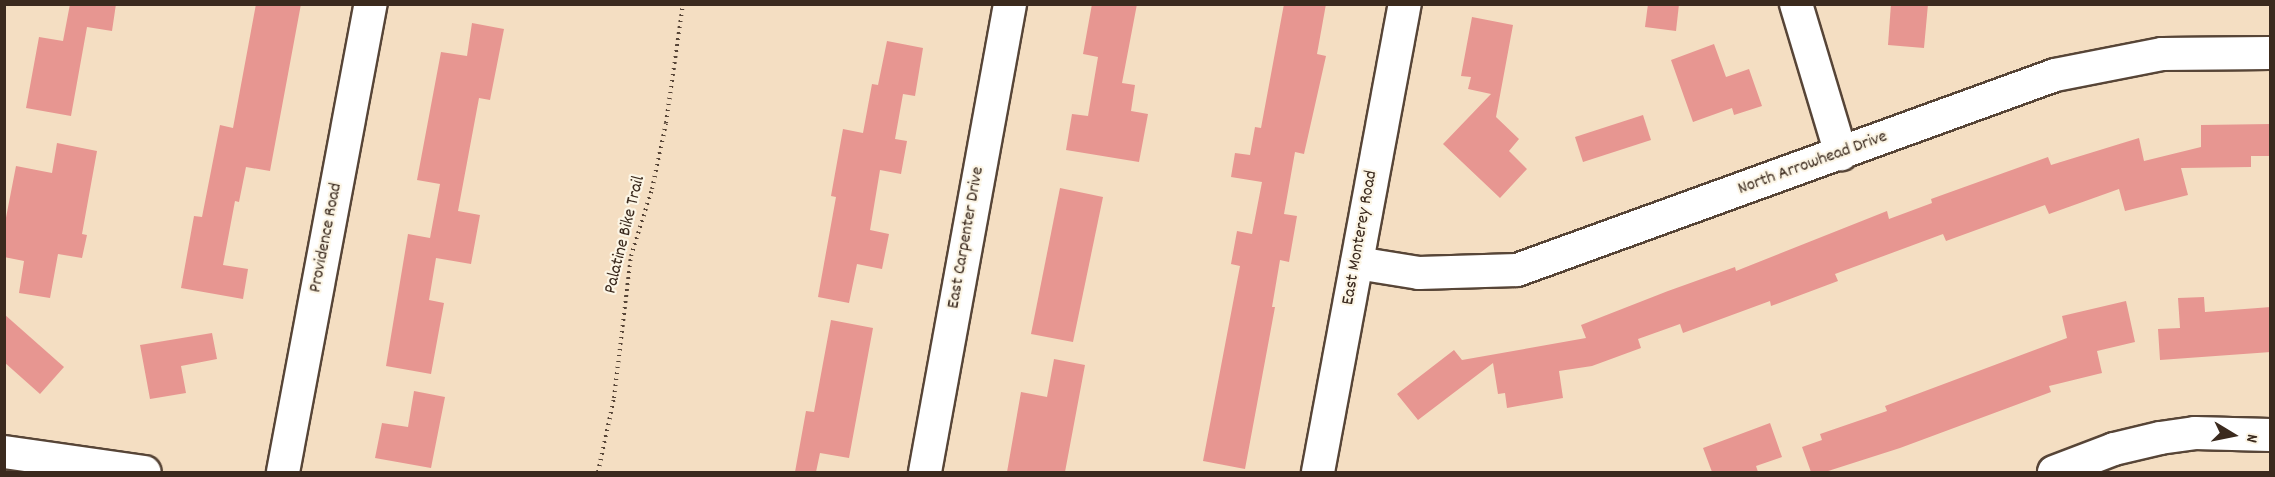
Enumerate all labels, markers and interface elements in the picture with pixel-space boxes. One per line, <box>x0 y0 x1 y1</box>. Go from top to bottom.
street label: North Arrowhead Drive <box>1735 127 1891 201</box>
street label: East Carpenter Drive <box>944 165 990 311</box>
street label: East Monterey Road <box>1339 169 1383 307</box>
street label: Palatine Bike Trail <box>601 174 651 296</box>
street label: Providence Road <box>306 181 348 295</box>
north arrow <box>2203 405 2263 465</box>
text: N <box>2239 432 2263 444</box>

